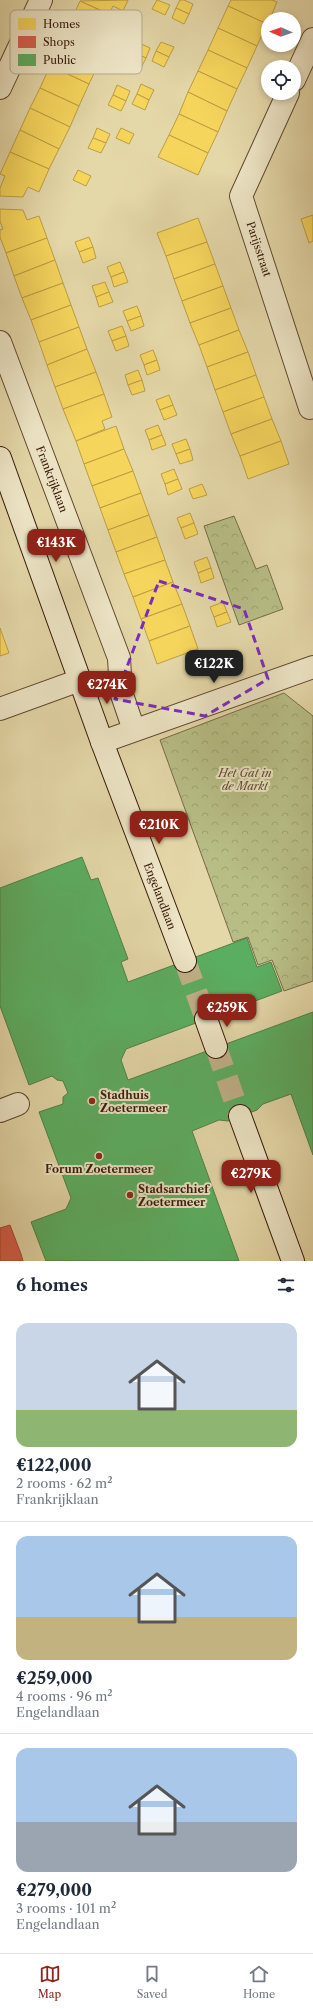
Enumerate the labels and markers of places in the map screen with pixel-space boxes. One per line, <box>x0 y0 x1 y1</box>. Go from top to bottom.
pin: €143K <box>28 529 84 563</box>
pin: €122K <box>186 650 242 684</box>
pin: €274K <box>79 671 135 705</box>
pin: €210K <box>131 811 187 845</box>
pin: €259K <box>199 994 255 1028</box>
place label: Stadhuis Zoetermeer <box>100 1088 168 1115</box>
marker: Stadhuis Zoetermeer <box>87 1096 97 1106</box>
marker: Forum Zoetermeer <box>94 1151 104 1161</box>
pin: €279K <box>223 1160 279 1194</box>
place label: Forum Zoetermeer <box>45 1162 154 1176</box>
place label: Stadsarchief Zoetermeer <box>138 1182 210 1209</box>
marker: Stadsarchief Zoetermeer <box>125 1190 135 1200</box>

